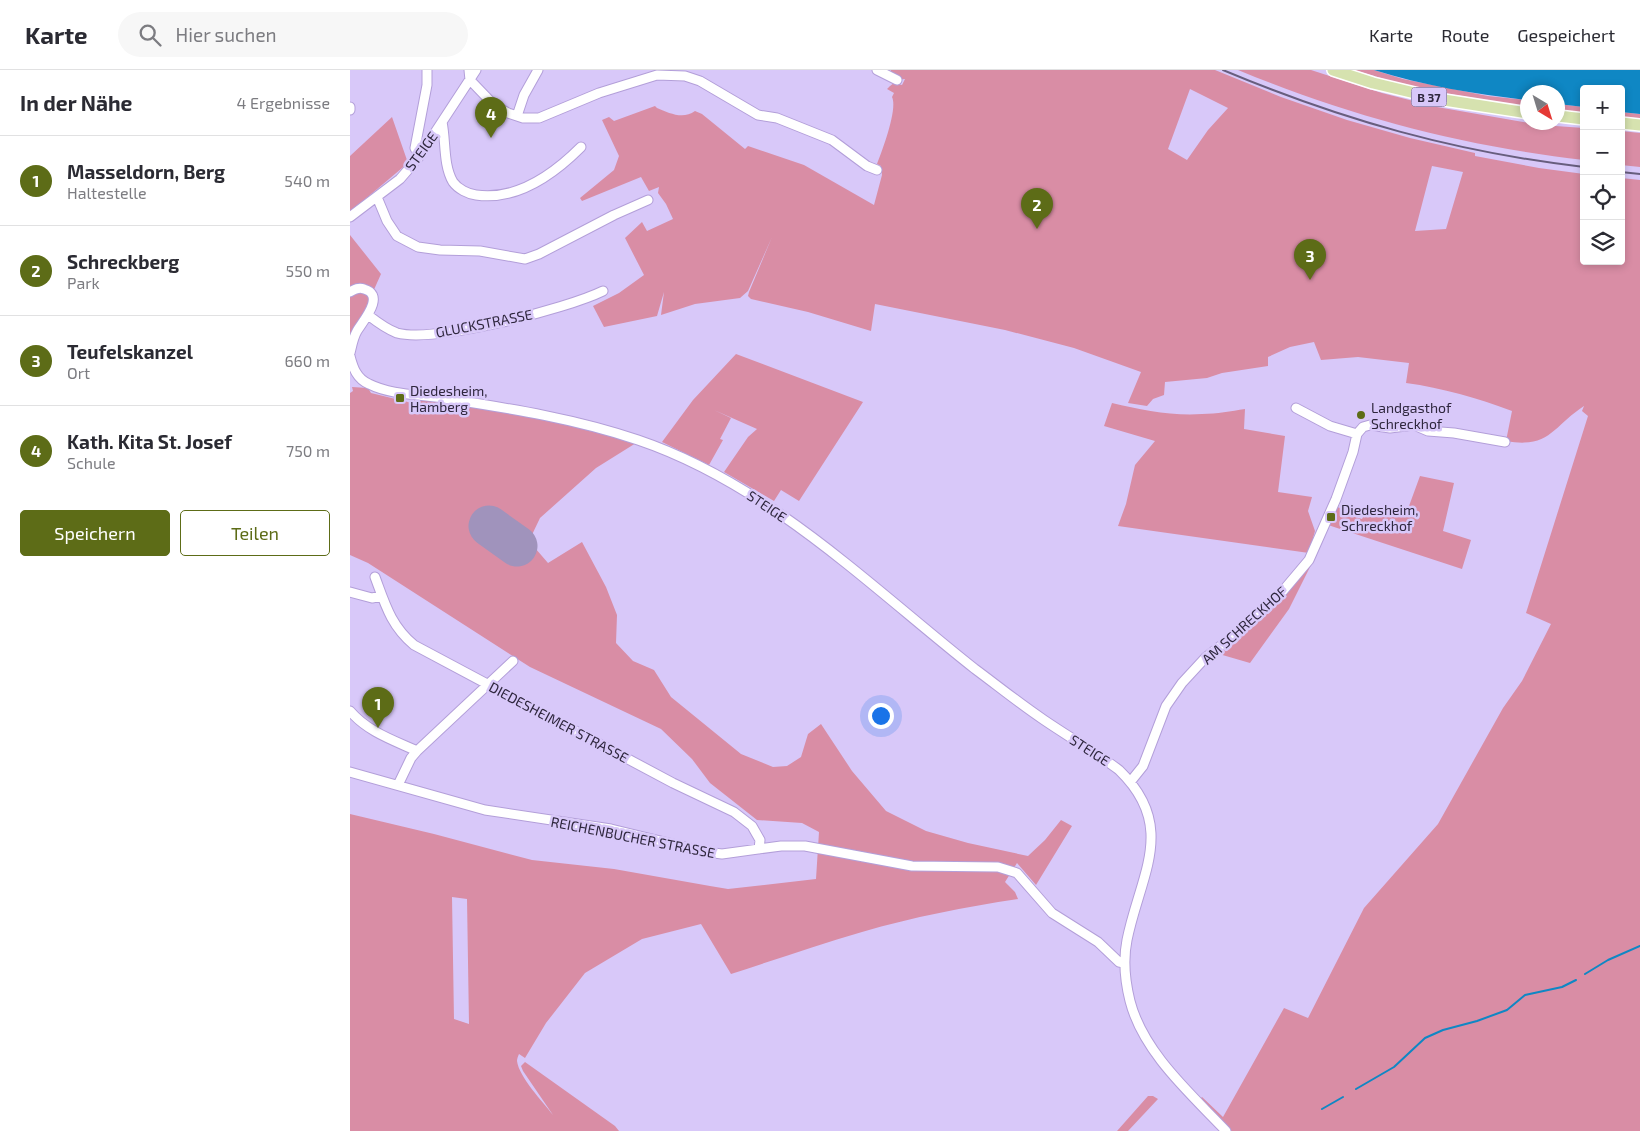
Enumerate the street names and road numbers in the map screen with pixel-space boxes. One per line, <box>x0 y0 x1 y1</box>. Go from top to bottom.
road number: B 37 <box>1412 88 1446 106</box>
street label: STEIGE <box>401 128 441 174</box>
street label: GLUCKSTRASSE <box>434 305 534 341</box>
street label: STEIGE <box>744 487 790 525</box>
street label: AM SCHRECKHOF <box>1198 582 1290 668</box>
street label: DIEDESHEIMER STRASSE <box>486 678 632 766</box>
street label: STEIGE <box>1067 731 1113 769</box>
street label: REICHENBUCHER STRASSE <box>549 813 717 861</box>

